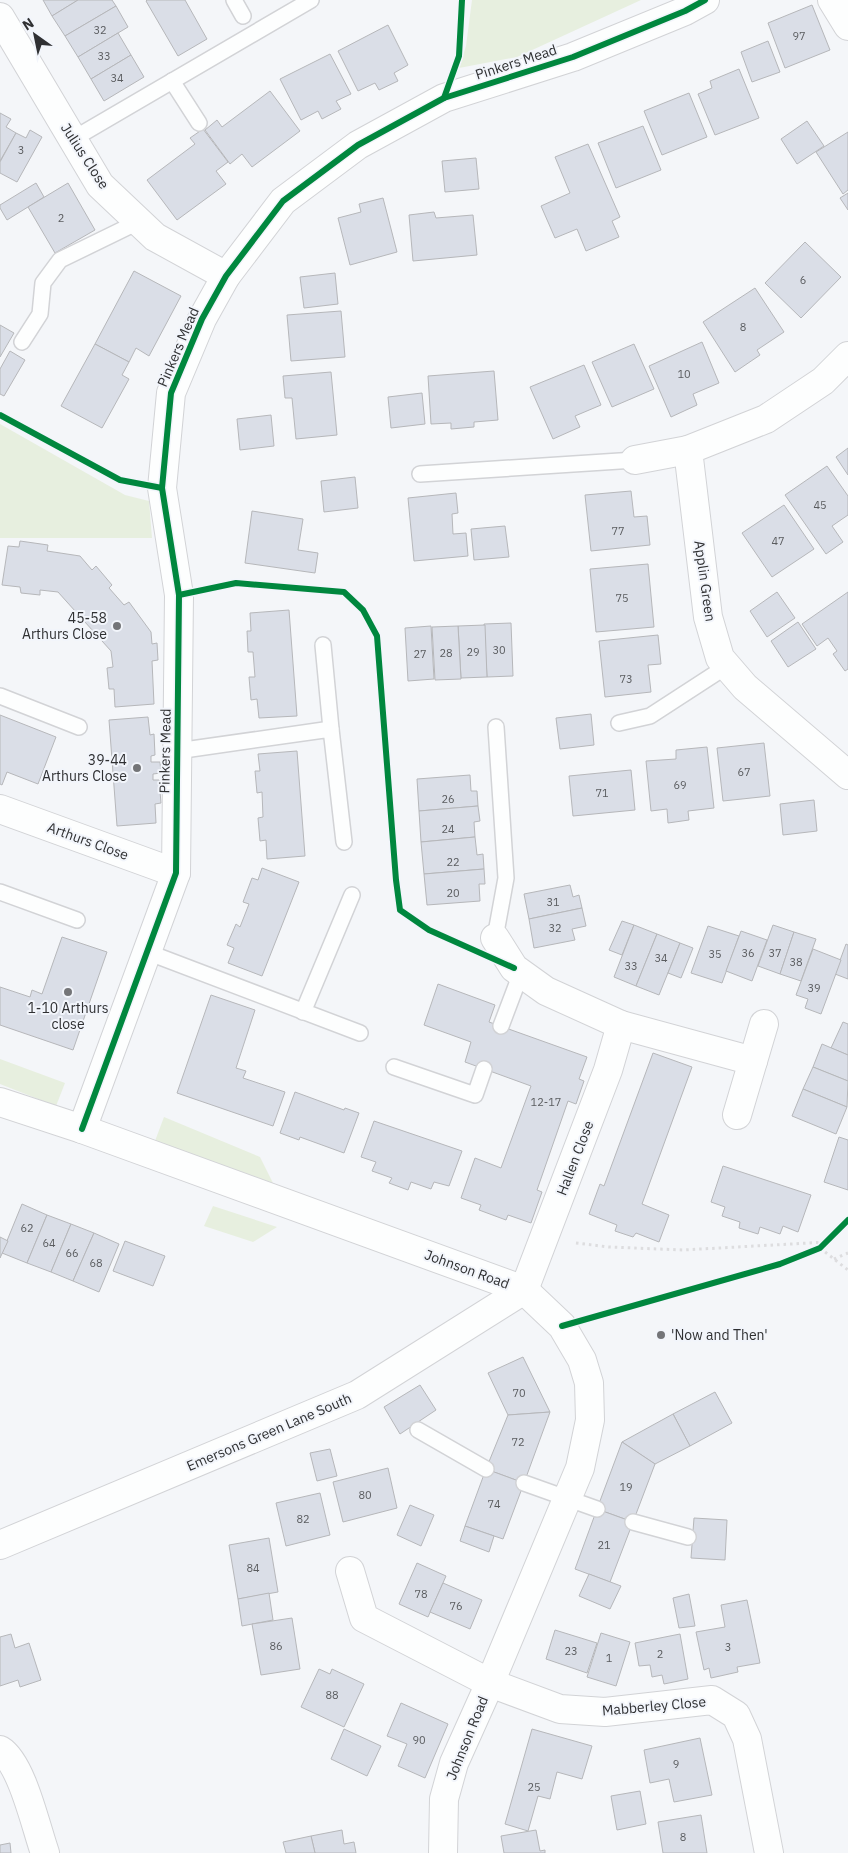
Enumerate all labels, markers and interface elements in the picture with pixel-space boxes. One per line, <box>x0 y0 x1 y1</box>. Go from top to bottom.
north arrow <box>10 10 60 60</box>
text: N <box>19 14 37 34</box>
house number: 32 <box>93 23 107 37</box>
house number: 97 <box>792 29 806 43</box>
street label: Pinkers Mead <box>473 40 559 84</box>
house number: 33 <box>97 49 111 63</box>
house number: 34 <box>110 71 124 85</box>
street label: Julius Close <box>57 120 113 193</box>
house number: 3 <box>18 143 24 157</box>
house number: 2 <box>58 211 64 225</box>
house number: 6 <box>800 273 806 287</box>
street label: Pinkers Mead <box>153 305 203 389</box>
house number: 8 <box>740 320 746 334</box>
house number: 10 <box>677 367 691 381</box>
house number: 45 <box>813 498 827 512</box>
house number: 77 <box>611 524 625 538</box>
house number: 47 <box>771 534 785 548</box>
street label: Applin Green <box>690 539 720 623</box>
house number: 75 <box>615 591 629 605</box>
place label: 45-58 Arthurs Close <box>22 609 107 643</box>
marker: 45-58 Arthurs Close <box>111 620 123 632</box>
house number: 30 <box>492 643 506 657</box>
house number: 29 <box>466 645 480 659</box>
house number: 28 <box>439 646 453 660</box>
house number: 27 <box>413 647 427 661</box>
house number: 73 <box>619 672 633 686</box>
street label: Pinkers Mead <box>155 709 175 793</box>
place label: 39-44 Arthurs Close <box>42 751 127 785</box>
marker: 39-44 Arthurs Close <box>131 762 143 774</box>
house number: 67 <box>737 765 751 779</box>
house number: 69 <box>673 778 687 792</box>
house number: 71 <box>595 786 609 800</box>
house number: 26 <box>441 792 455 806</box>
street label: Arthurs Close <box>45 818 131 864</box>
house number: 24 <box>441 822 455 836</box>
house number: 22 <box>446 855 460 869</box>
house number: 20 <box>446 886 460 900</box>
house number: 31 <box>546 895 560 909</box>
house number: 32 <box>548 921 562 935</box>
house number: 36 <box>741 946 755 960</box>
house number: 37 <box>768 946 782 960</box>
house number: 35 <box>708 947 722 961</box>
house number: 34 <box>654 951 668 965</box>
house number: 38 <box>789 955 803 969</box>
house number: 33 <box>624 959 638 973</box>
house number: 39 <box>807 981 821 995</box>
marker: 1-10 Arthurs close <box>62 986 74 998</box>
place label: 1-10 Arthurs close <box>27 999 109 1033</box>
house number: 12-17 <box>531 1095 561 1109</box>
street label: Hallen Close <box>552 1118 598 1198</box>
house number: 62 <box>20 1221 34 1235</box>
house number: 64 <box>42 1236 56 1250</box>
street label: Johnson Road <box>422 1245 512 1293</box>
house number: 66 <box>65 1246 79 1260</box>
house number: 68 <box>89 1256 103 1270</box>
place label: 'Now and Then' <box>671 1326 768 1344</box>
marker: 'Now and Then' <box>655 1329 667 1341</box>
house number: 70 <box>512 1386 526 1400</box>
street label: Emersons Green Lane South <box>184 1389 354 1475</box>
house number: 72 <box>511 1435 525 1449</box>
house number: 19 <box>619 1480 633 1494</box>
house number: 80 <box>358 1488 372 1502</box>
house number: 74 <box>487 1497 501 1511</box>
house number: 82 <box>296 1512 310 1526</box>
house number: 21 <box>597 1538 611 1552</box>
house number: 84 <box>246 1561 260 1575</box>
house number: 78 <box>414 1587 428 1601</box>
house number: 76 <box>449 1599 463 1613</box>
house number: 86 <box>269 1639 283 1653</box>
house number: 3 <box>725 1640 731 1654</box>
house number: 23 <box>564 1644 578 1658</box>
house number: 2 <box>657 1647 663 1661</box>
house number: 1 <box>606 1651 613 1665</box>
house number: 88 <box>325 1688 339 1702</box>
street label: Mabberley Close <box>601 1692 707 1720</box>
street label: Johnson Road <box>442 1693 492 1783</box>
house number: 90 <box>412 1733 426 1747</box>
house number: 9 <box>673 1757 679 1771</box>
house number: 25 <box>527 1780 541 1794</box>
house number: 8 <box>680 1830 686 1844</box>

